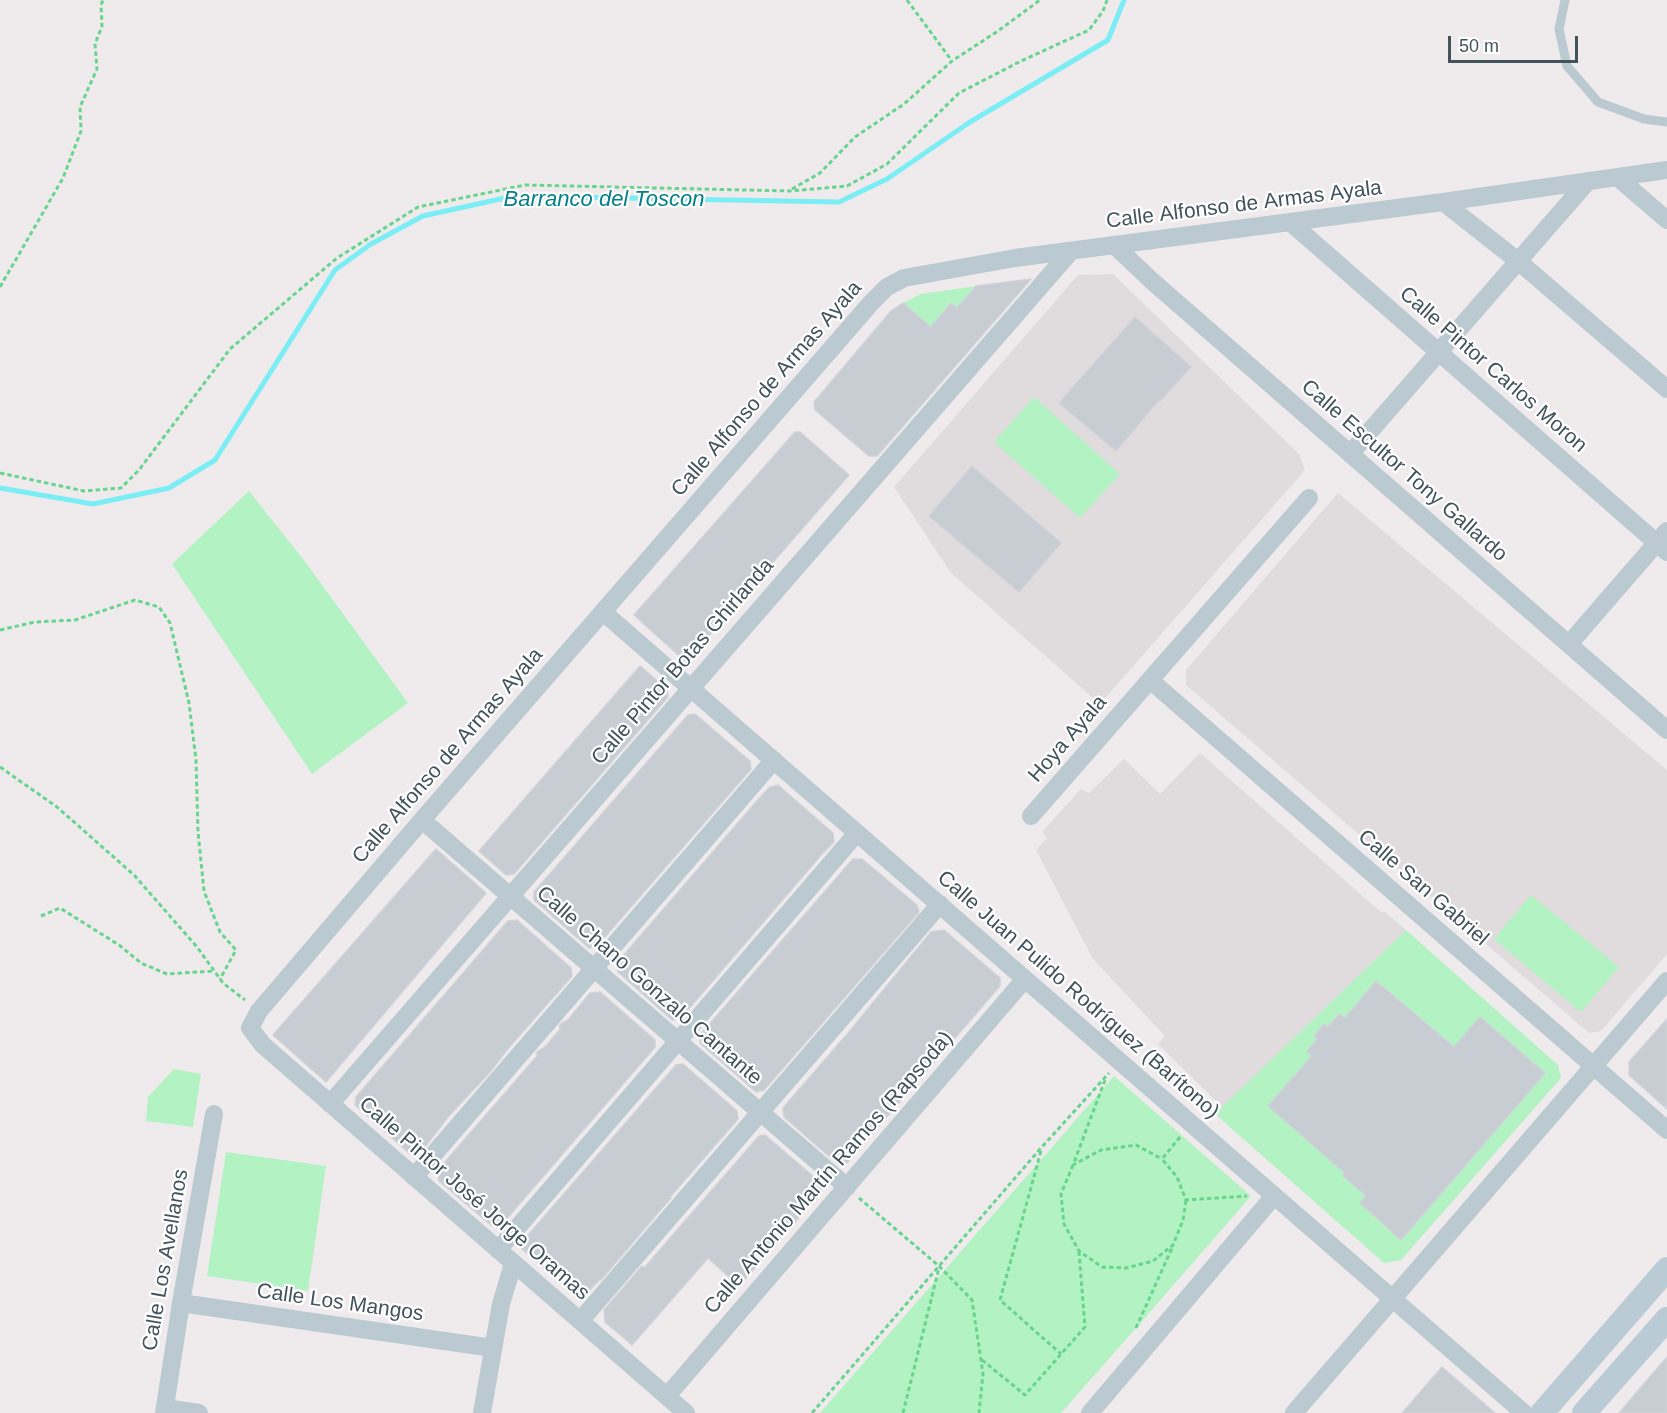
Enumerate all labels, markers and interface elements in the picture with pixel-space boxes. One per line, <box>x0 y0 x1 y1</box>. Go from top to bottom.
scale bar <box>1451 24 1582 62</box>
text: 50 m <box>1459 36 1499 56</box>
street label: Calle Alfonso de Armas Ayala <box>1105 176 1383 234</box>
water label: Barranco del Toscon <box>504 187 704 213</box>
street label: Calle Alfonso de Armas Ayala <box>666 276 868 502</box>
street label: Calle Pintor Carlos Moron <box>1394 282 1592 458</box>
street label: Calle Escultor Tony Gallardo <box>1296 375 1512 567</box>
street label: Calle Pintor Botas Ghirlanda <box>587 554 779 770</box>
street label: Calle Alfonso de Armas Ayala <box>347 643 549 869</box>
street label: Hoya Ayala <box>1023 690 1113 788</box>
street label: Calle San Gabriel <box>1353 825 1493 951</box>
street label: Calle Juan Pulido Rodríguez (Barítono) <box>932 866 1224 1124</box>
street label: Calle Chano Gonzalo Cantante <box>531 881 767 1091</box>
street label: Calle Antonio Martín Ramos (Rapsoda) <box>699 1026 959 1320</box>
street label: Calle Pintor José Jorge Oramas <box>353 1092 595 1306</box>
street label: Calle Los Avellanos <box>138 1167 194 1353</box>
street label: Calle Los Mangos <box>255 1279 425 1327</box>

